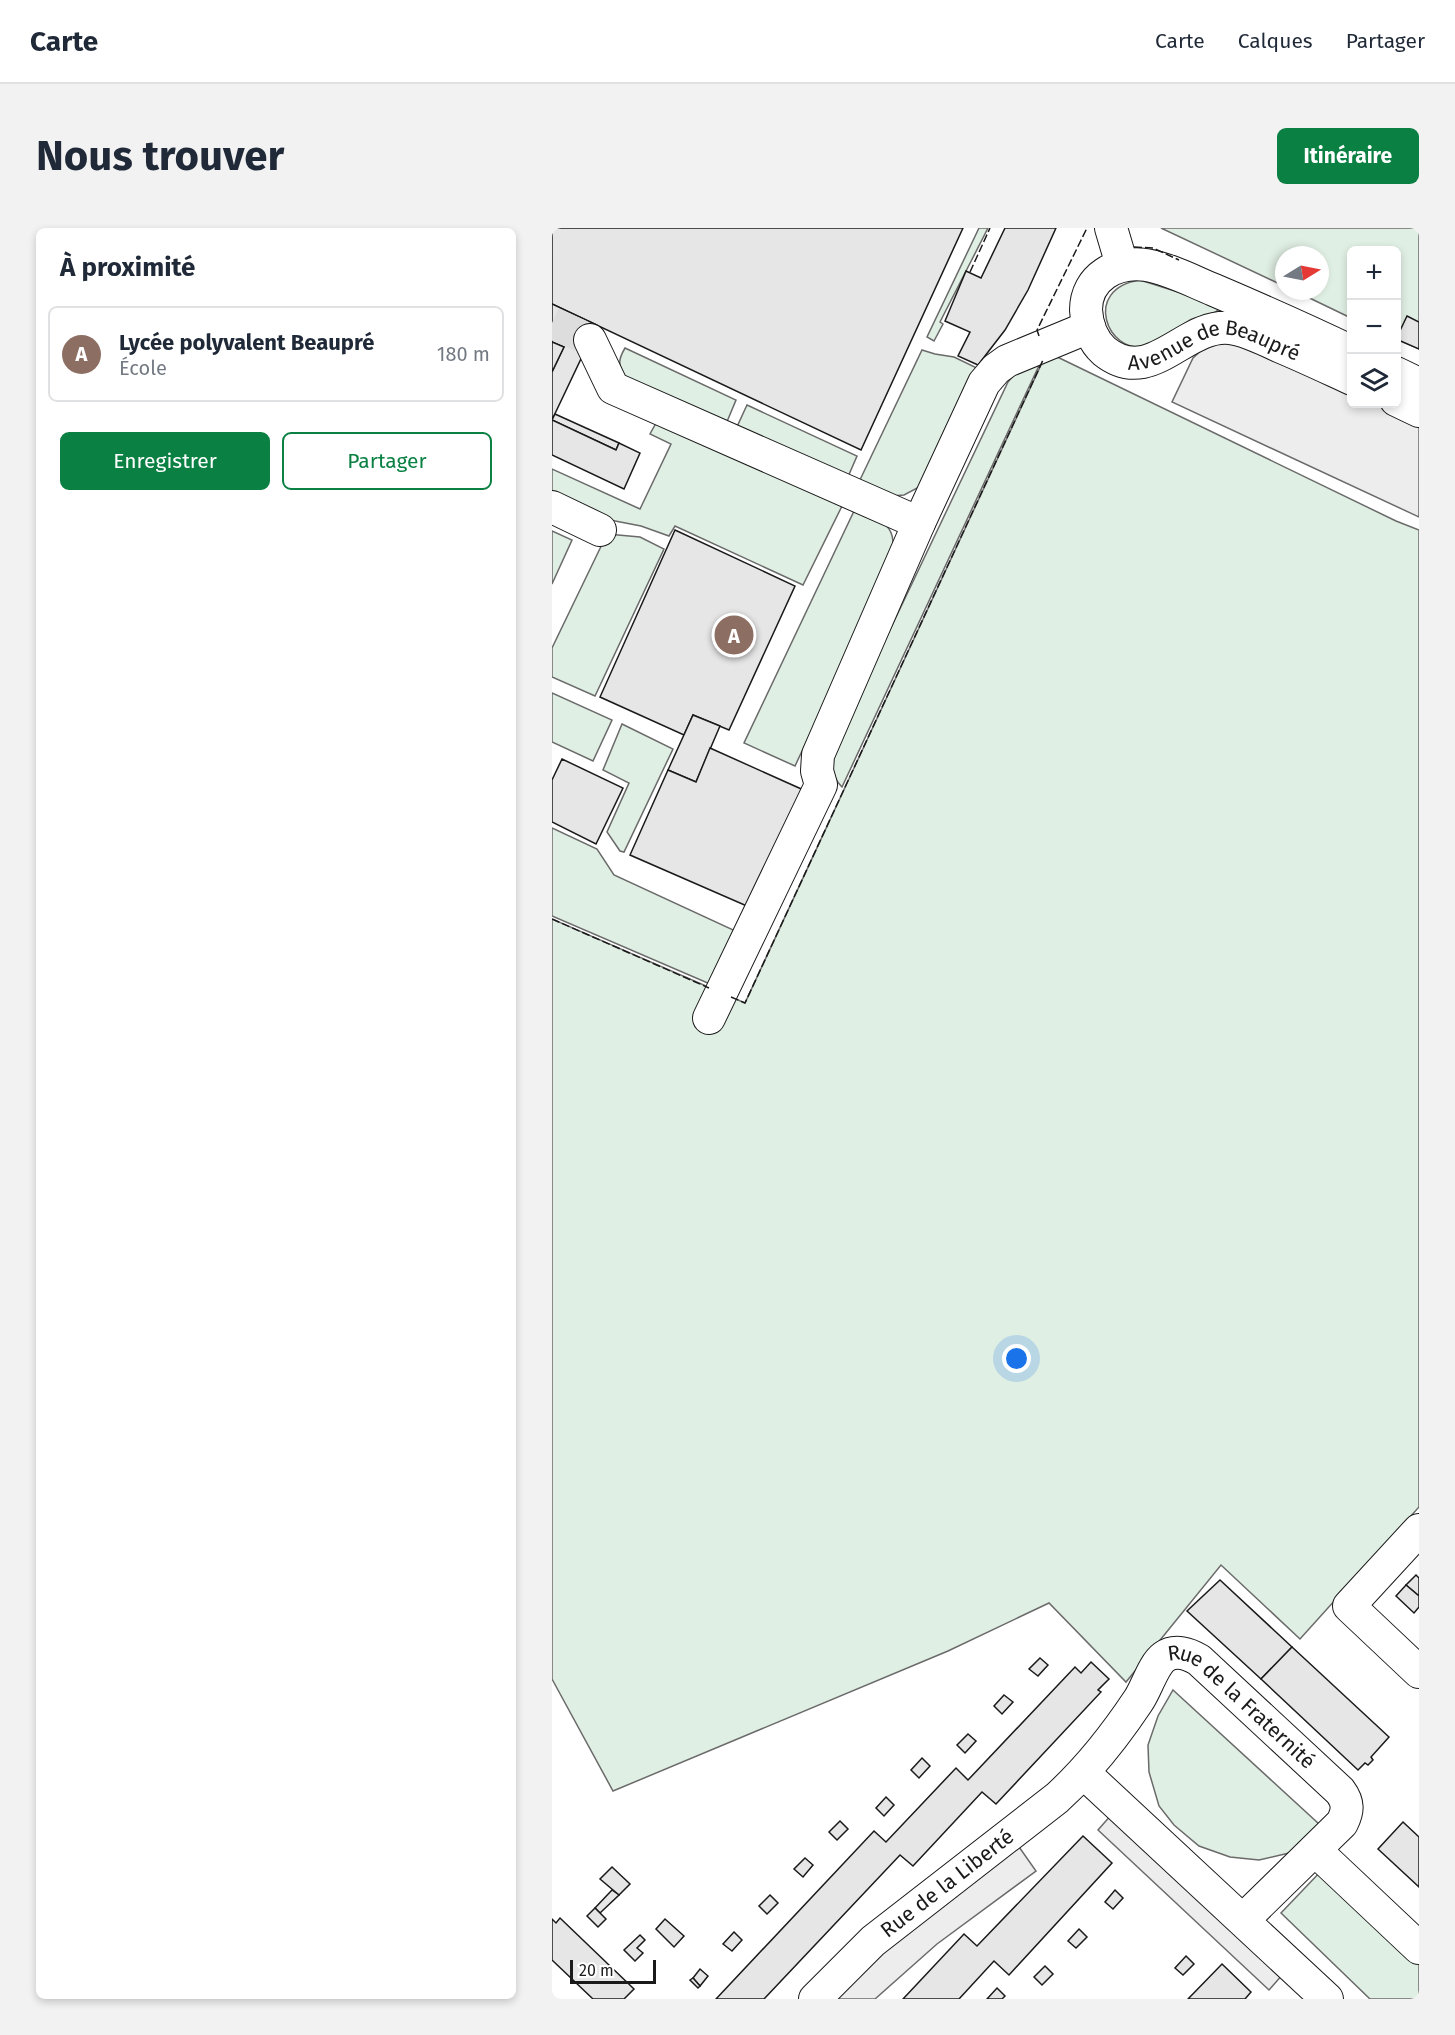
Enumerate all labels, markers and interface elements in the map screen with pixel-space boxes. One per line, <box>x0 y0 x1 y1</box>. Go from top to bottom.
text: Carte <box>30 25 98 58</box>
text: Carte <box>1155 28 1205 54</box>
text: Calques <box>1238 28 1313 54</box>
text: Partager <box>1346 28 1425 54</box>
button: Itinéraire <box>1277 128 1419 184</box>
text: Nous trouver <box>36 131 284 181</box>
north arrow <box>1275 246 1329 300</box>
map controls <box>1347 246 1401 408</box>
button: + <box>1347 246 1401 300</box>
text: À proximité <box>60 252 195 283</box>
button: − <box>1347 300 1401 354</box>
street label: Avenue de Beaupré <box>1128 314 1304 376</box>
text: Lycée polyvalent Beaupré <box>119 329 374 356</box>
text: A <box>76 342 87 366</box>
text: 180 m <box>437 342 490 366</box>
button: layers <box>1347 354 1401 408</box>
text: École <box>119 356 167 380</box>
button: Enregistrer <box>60 432 270 490</box>
button: Partager <box>282 432 492 490</box>
pin: A <box>714 612 753 658</box>
your location <box>1002 1344 1031 1373</box>
street label: Rue de la Fraternité <box>1166 1639 1321 1774</box>
street label: Rue de la Liberté <box>875 1823 1019 1943</box>
scale bar <box>570 1957 656 1984</box>
text: 20 m <box>579 1961 614 1980</box>

